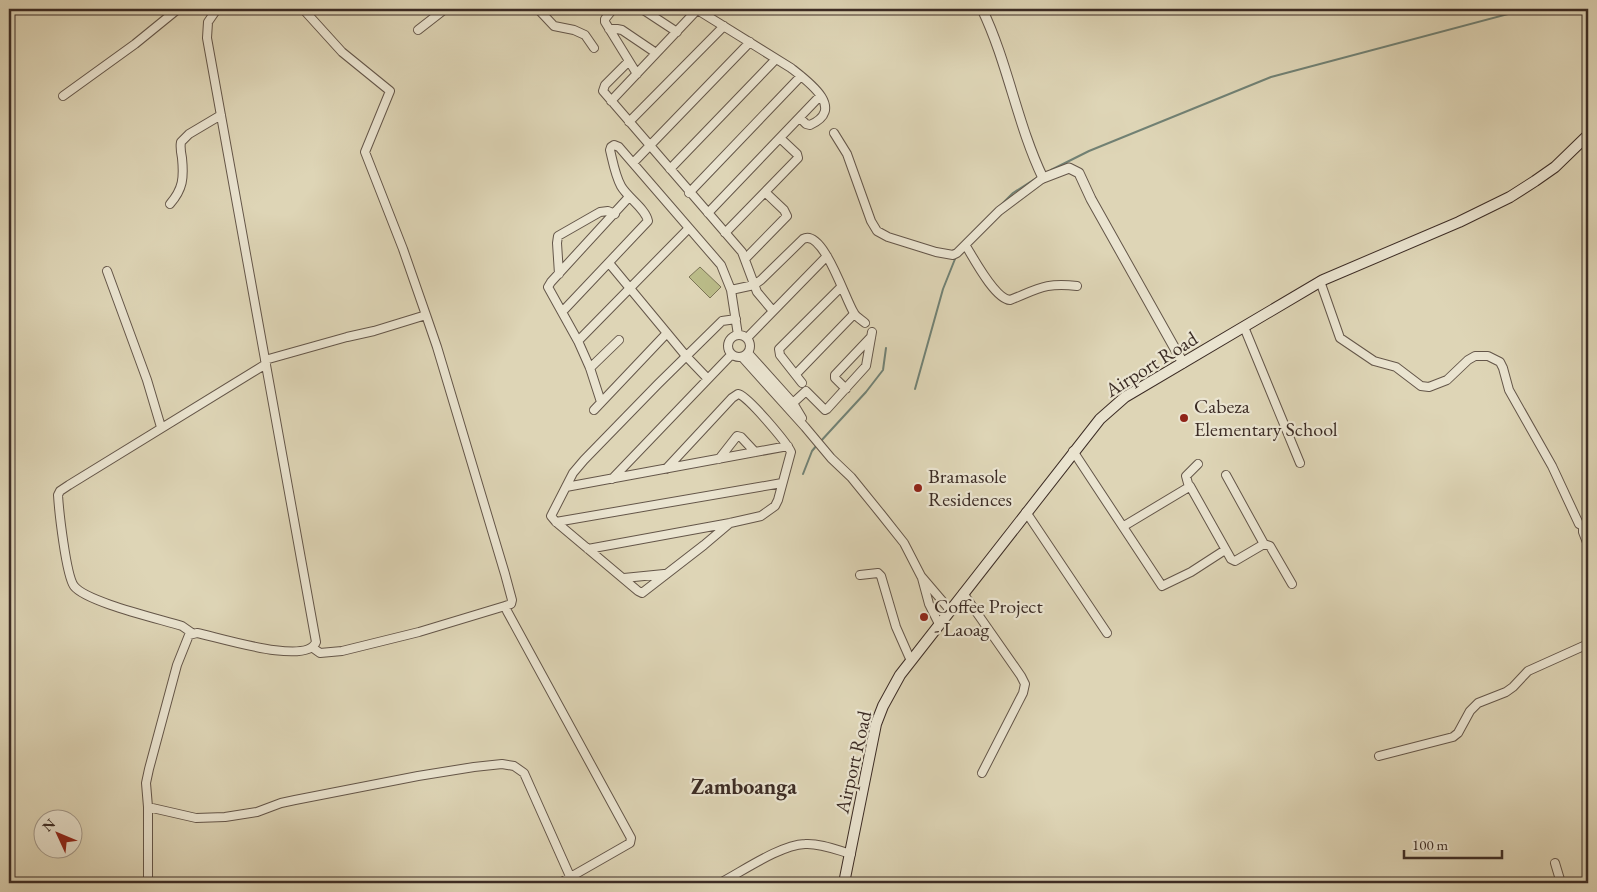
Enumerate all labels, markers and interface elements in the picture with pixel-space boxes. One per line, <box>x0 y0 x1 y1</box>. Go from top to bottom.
street label: Airport Road <box>1099 325 1203 403</box>
place label: Cabeza Elementary School <box>1194 393 1338 442</box>
marker: Cabeza Elementary School <box>1178 412 1190 424</box>
place label: Bramasole Residences <box>928 463 1012 512</box>
marker: Bramasole Residences <box>912 482 924 494</box>
place label: Coffee Project - Laoag <box>934 593 1043 642</box>
marker: Coffee Project - Laoag <box>918 611 930 623</box>
street label: Airport Road <box>828 707 878 817</box>
district label: Zamboanga <box>691 772 797 801</box>
north arrow <box>32 810 82 860</box>
text: N <box>38 814 60 835</box>
scale bar <box>1404 827 1502 859</box>
text: 100 m <box>1412 835 1449 854</box>

